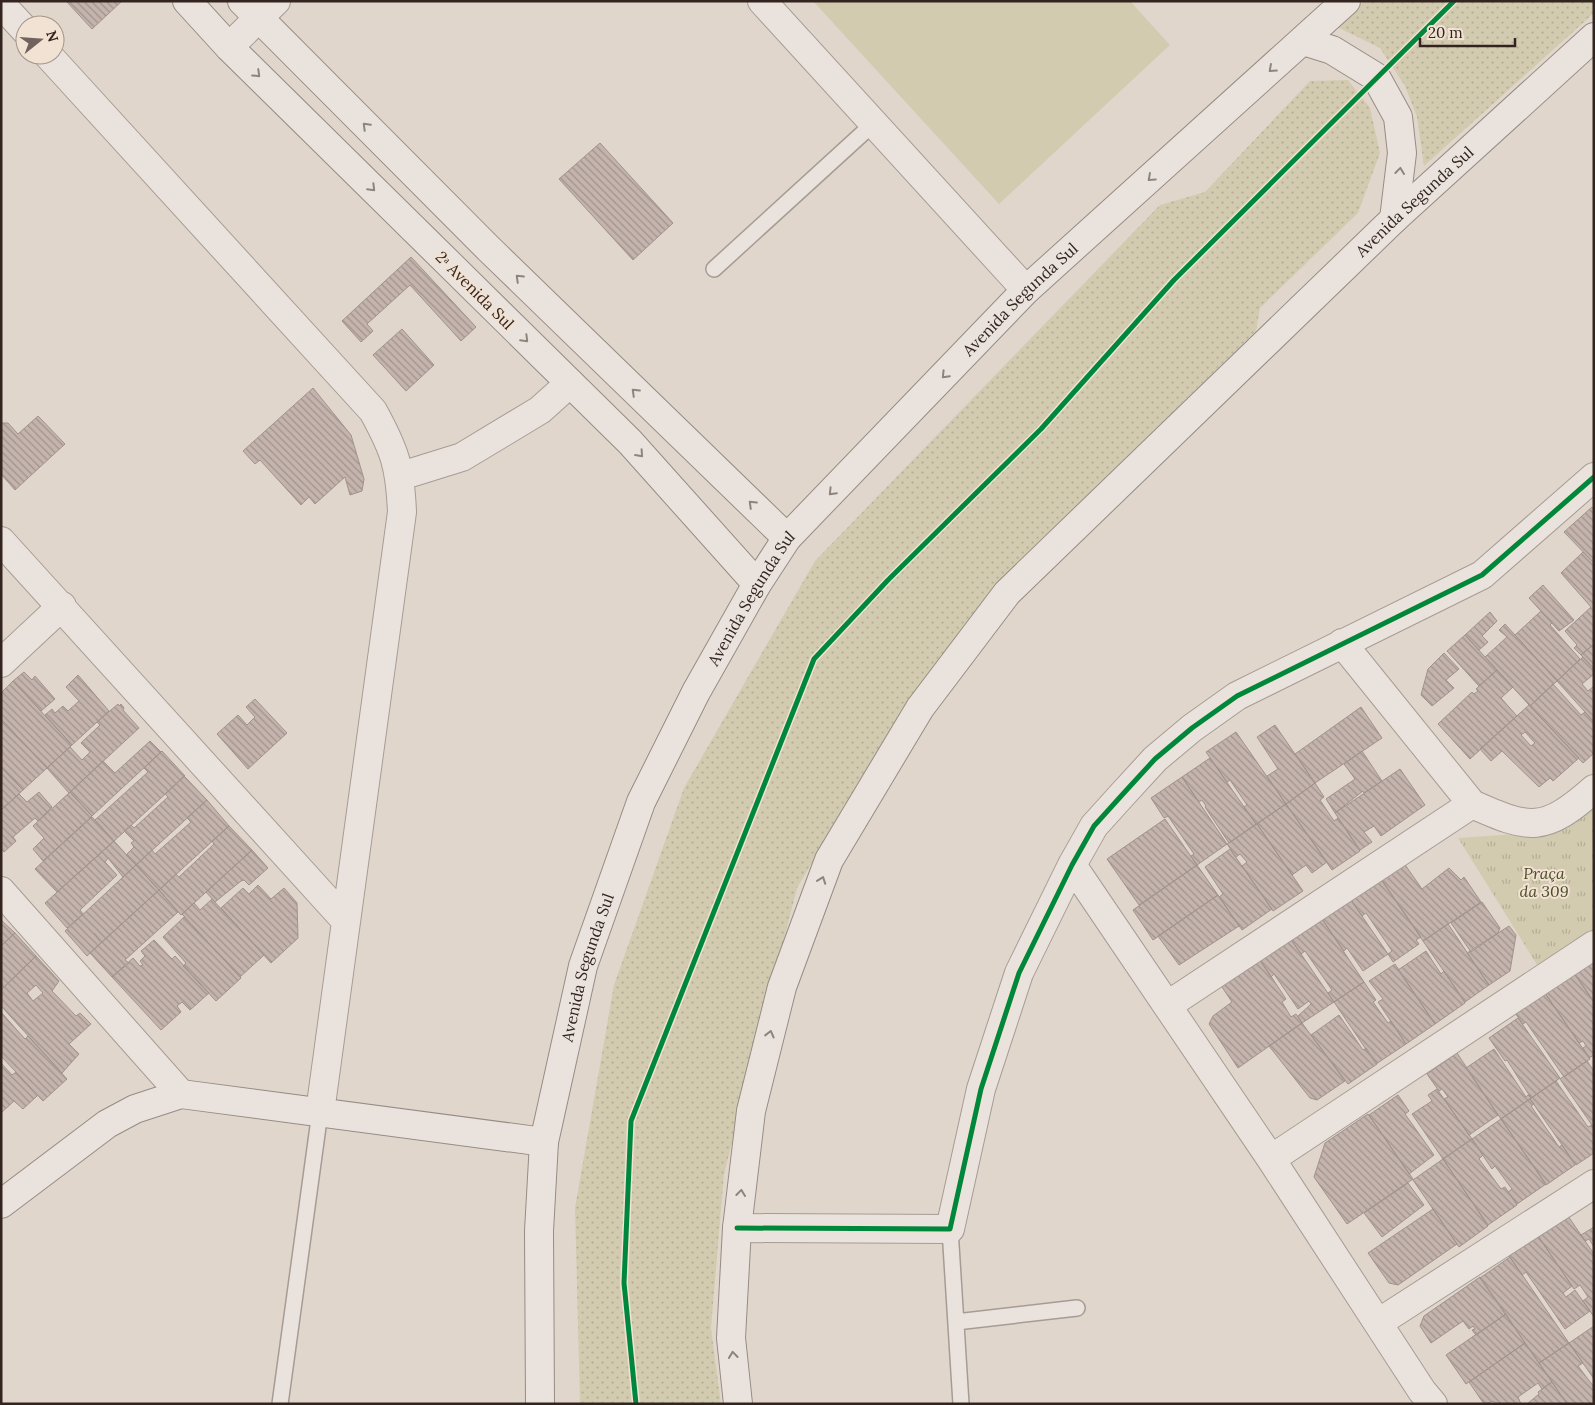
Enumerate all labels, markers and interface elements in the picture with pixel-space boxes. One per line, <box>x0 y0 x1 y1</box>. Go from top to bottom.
north arrow <box>15 15 65 65</box>
scale bar <box>1420 15 1515 47</box>
text: 20 m <box>1428 23 1463 42</box>
text: N <box>42 28 63 44</box>
one-way arrow <box>1268 63 1277 72</box>
one-way arrow <box>251 68 260 77</box>
one-way arrow <box>363 123 372 132</box>
street label: Avenida Segunda Sul <box>1350 142 1477 262</box>
one-way arrow <box>1394 167 1405 175</box>
one-way arrow <box>1147 172 1156 181</box>
one-way arrow <box>367 182 376 191</box>
street label: Avenida Segunda Sul <box>957 238 1082 361</box>
street label: 2ᵃ Avenida Sul <box>432 247 518 333</box>
one-way arrow <box>516 275 525 284</box>
one-way arrow <box>520 334 529 343</box>
one-way arrow <box>942 369 951 378</box>
one-way arrow <box>632 388 641 397</box>
one-way arrow <box>635 449 644 458</box>
one-way arrow <box>829 486 838 495</box>
one-way arrow <box>749 501 758 510</box>
street label: Avenida Segunda Sul <box>702 526 799 670</box>
park label: Praça da 309 <box>1520 863 1569 901</box>
one-way arrow <box>816 876 826 885</box>
street label: Avenida Segunda Sul <box>556 891 618 1045</box>
one-way arrow <box>764 1029 775 1038</box>
one-way arrow <box>735 1189 746 1197</box>
one-way arrow <box>728 1351 739 1359</box>

